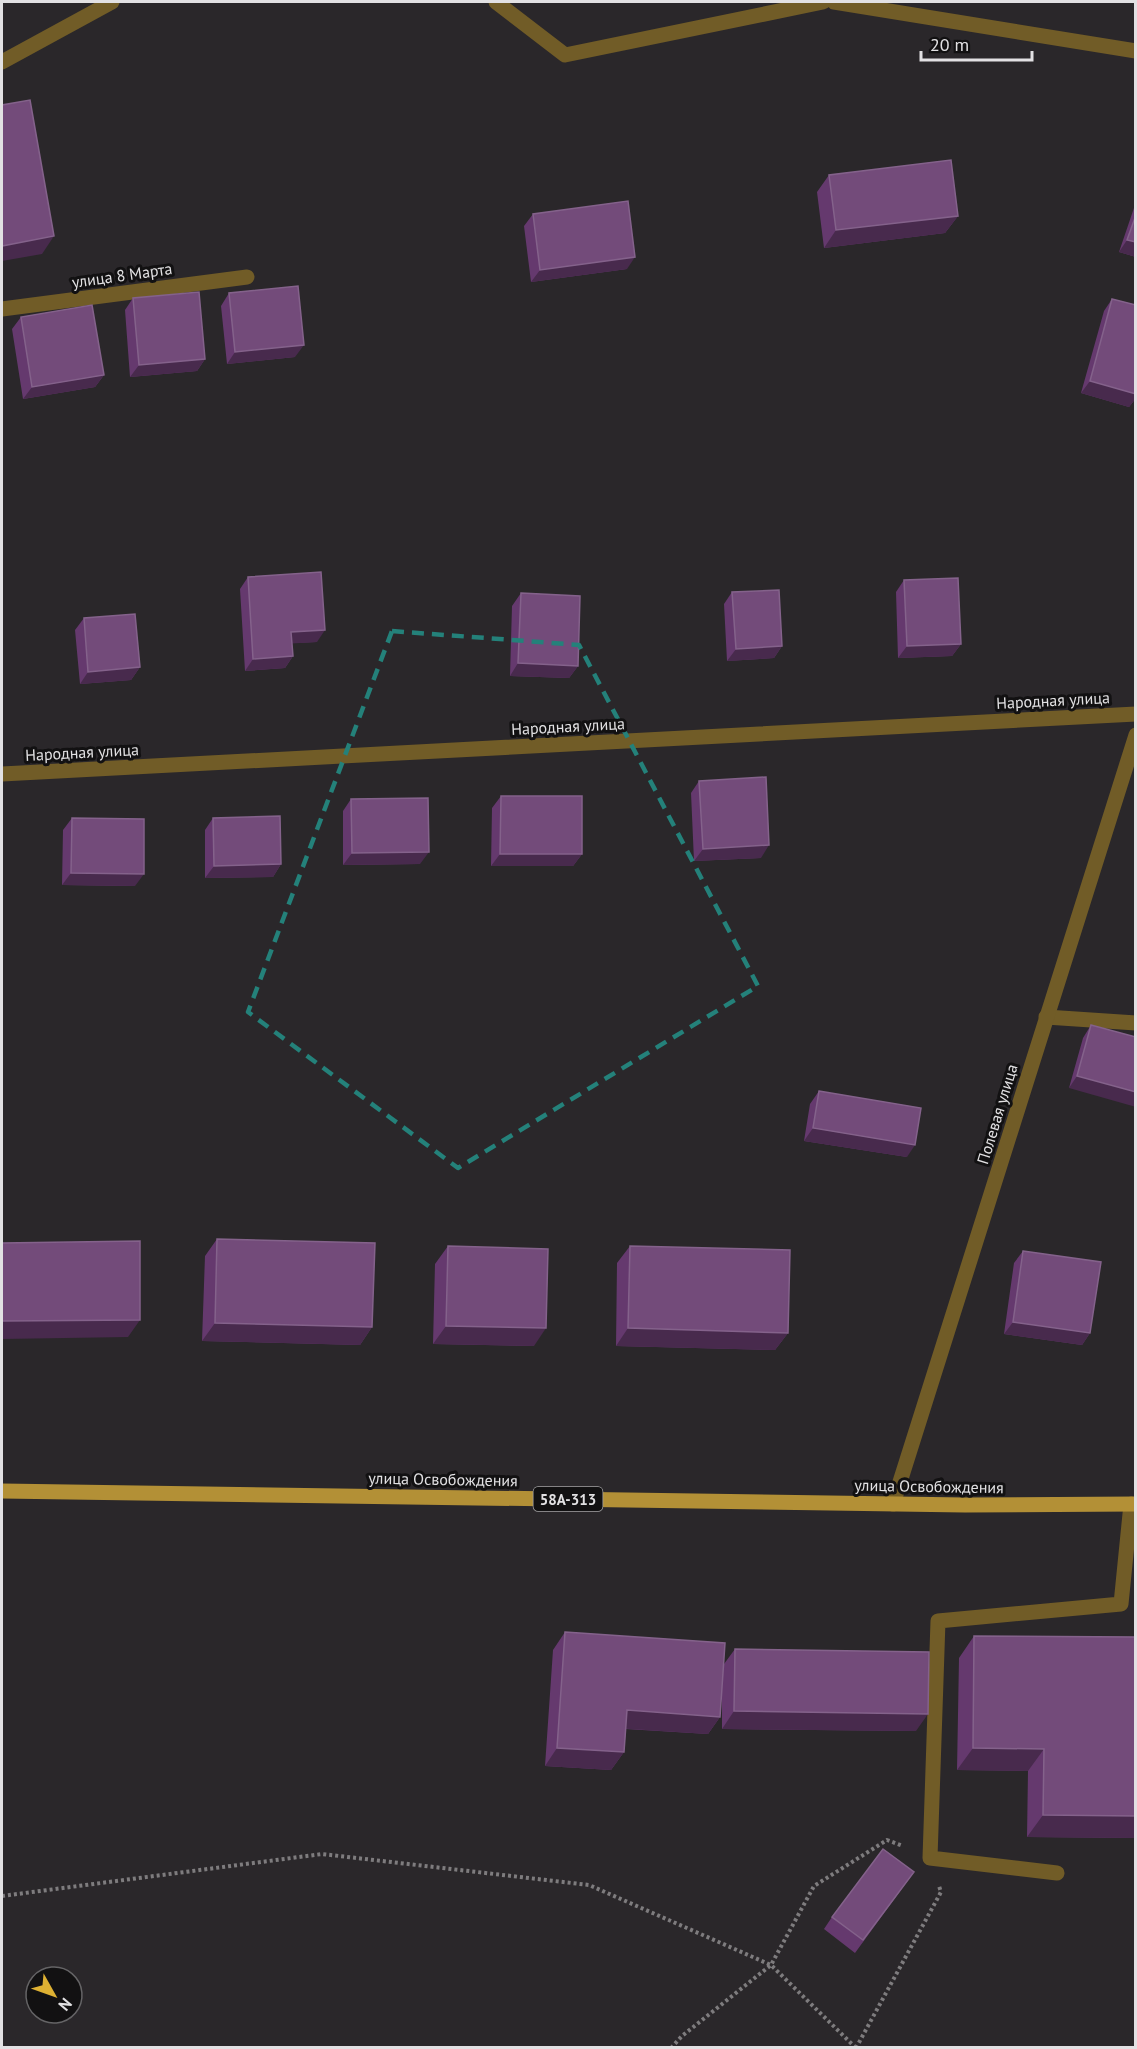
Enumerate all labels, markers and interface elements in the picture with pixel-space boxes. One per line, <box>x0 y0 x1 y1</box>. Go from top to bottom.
scale bar <box>921 24 1032 62</box>
text: 20 m <box>930 33 969 56</box>
street label: улица 8 Марта <box>70 258 174 292</box>
street label: Народная улица <box>996 687 1110 713</box>
street label: Народная улица <box>511 713 625 739</box>
street label: Народная улица <box>25 739 139 765</box>
street label: Полевая улица <box>972 1061 1022 1167</box>
street label: улица Освобождения <box>368 1468 518 1490</box>
street label: улица Освобождения <box>854 1475 1004 1497</box>
road number: 58А-313 <box>534 1487 602 1511</box>
north arrow <box>24 1965 84 2025</box>
text: N <box>54 1994 77 2015</box>

